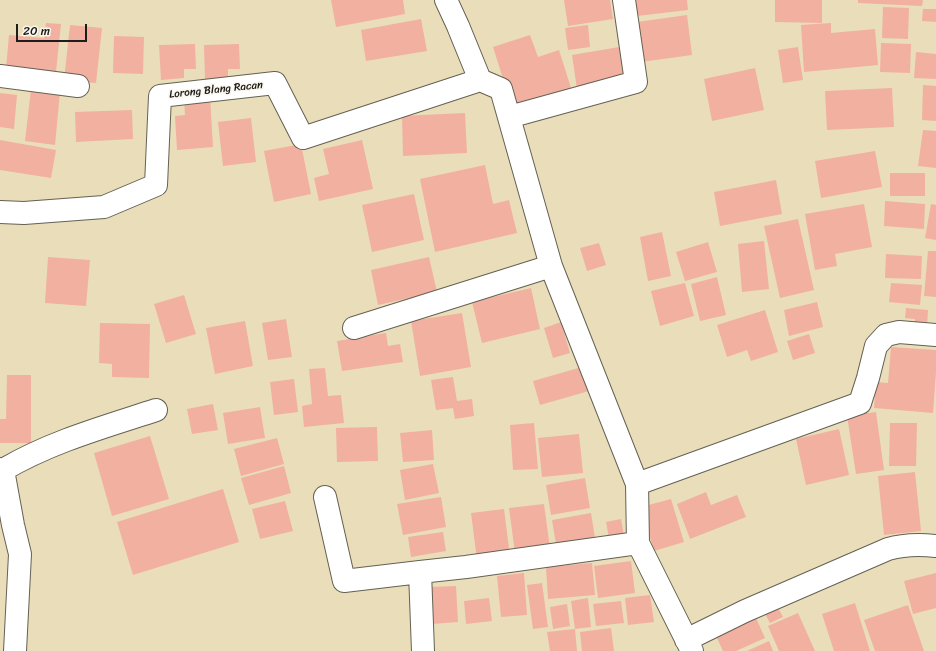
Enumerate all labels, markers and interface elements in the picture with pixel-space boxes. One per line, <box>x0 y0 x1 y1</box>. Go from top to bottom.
scale bar <box>18 16 89 42</box>
text: 20 m <box>23 20 50 42</box>
street label: Lorong Blang Racan <box>168 79 264 101</box>

